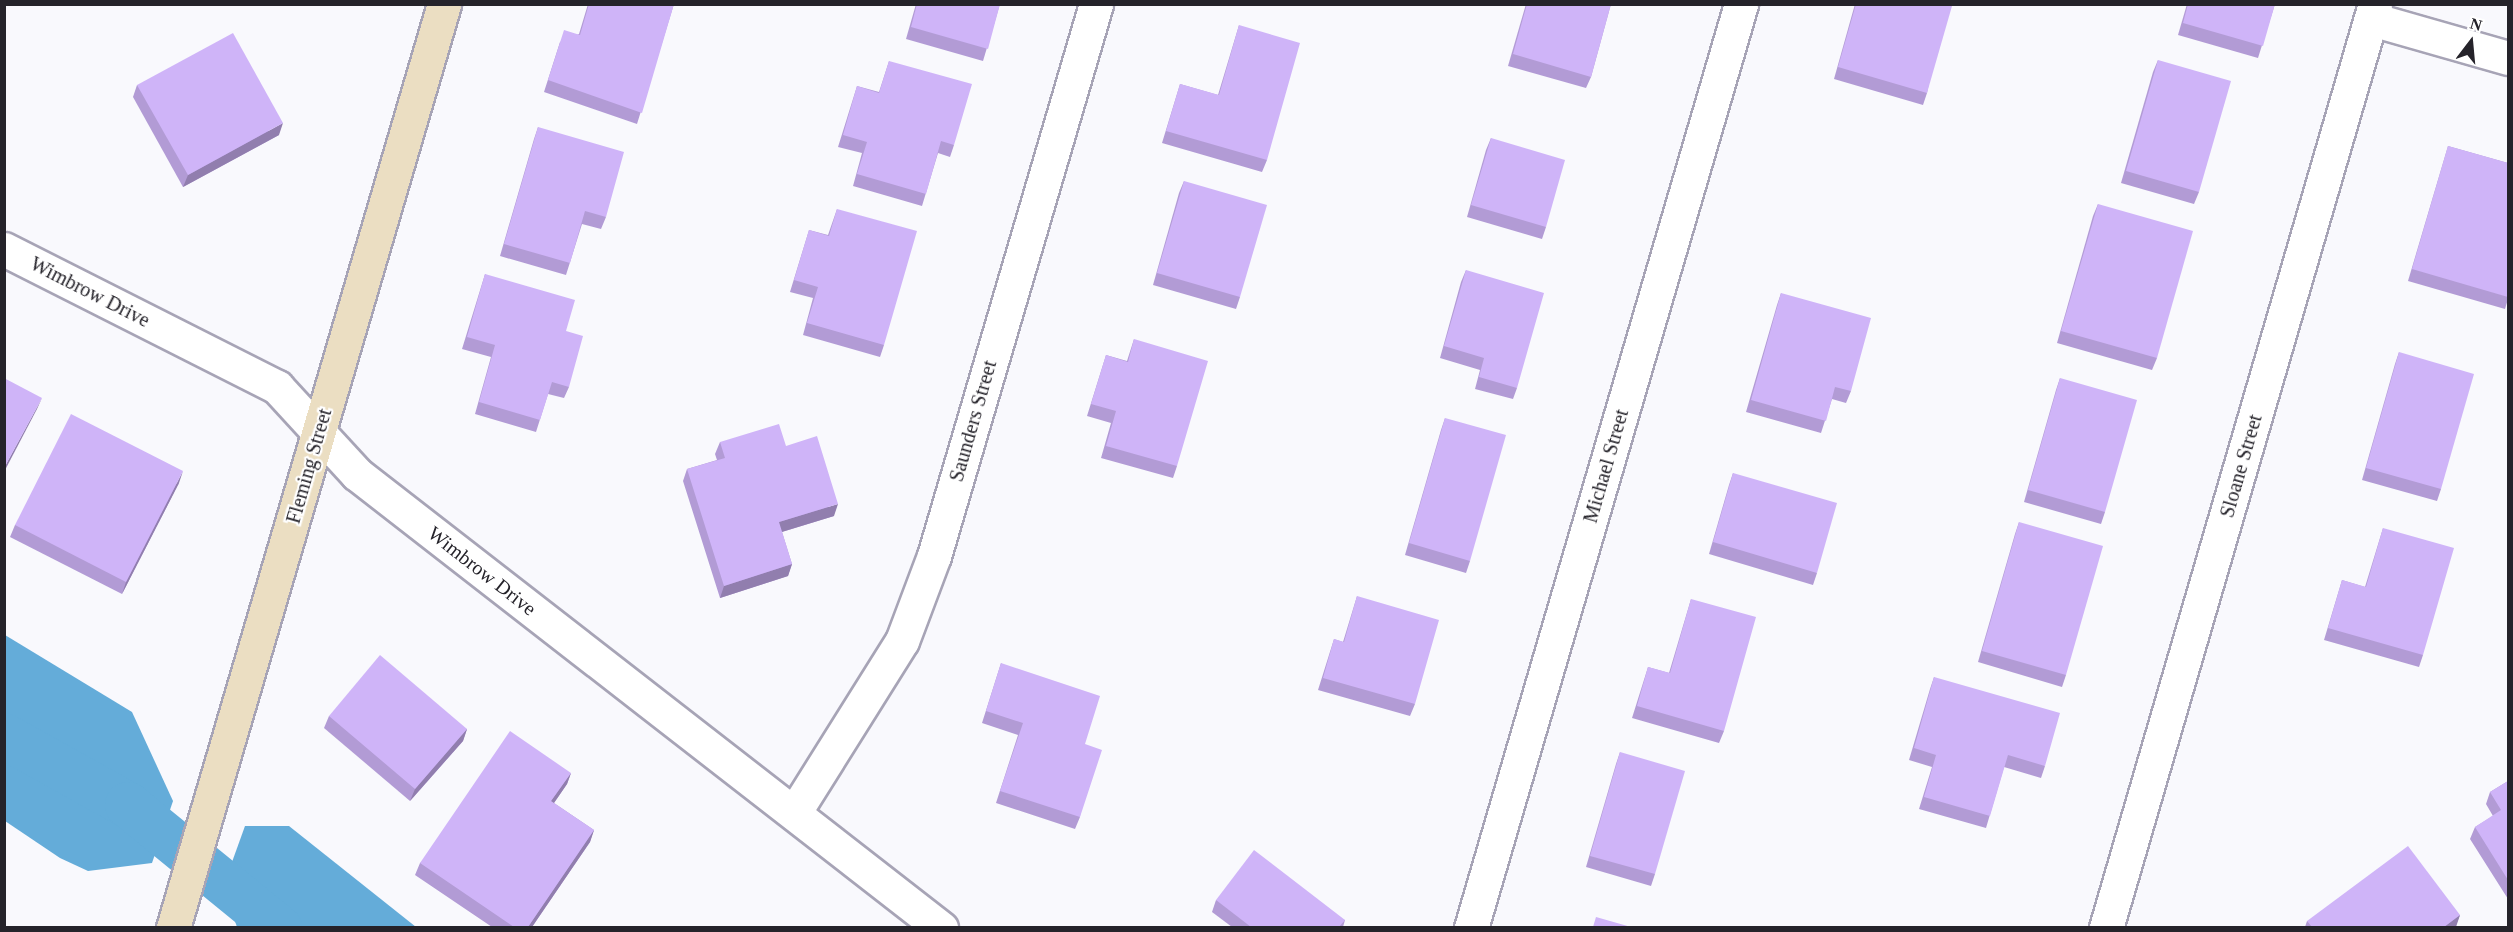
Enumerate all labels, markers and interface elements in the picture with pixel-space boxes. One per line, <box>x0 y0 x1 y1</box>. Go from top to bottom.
north arrow <box>2441 12 2501 72</box>
text: N <box>2468 14 2484 34</box>
street label: Wimbrow Drive <box>26 252 154 332</box>
street label: Saunders Street <box>944 358 1002 484</box>
street label: Fleming Street <box>281 406 337 526</box>
street label: Michael Street <box>1578 406 1634 526</box>
street label: Sloane Street <box>2215 412 2267 520</box>
street label: Wimbrow Drive <box>423 521 541 621</box>

